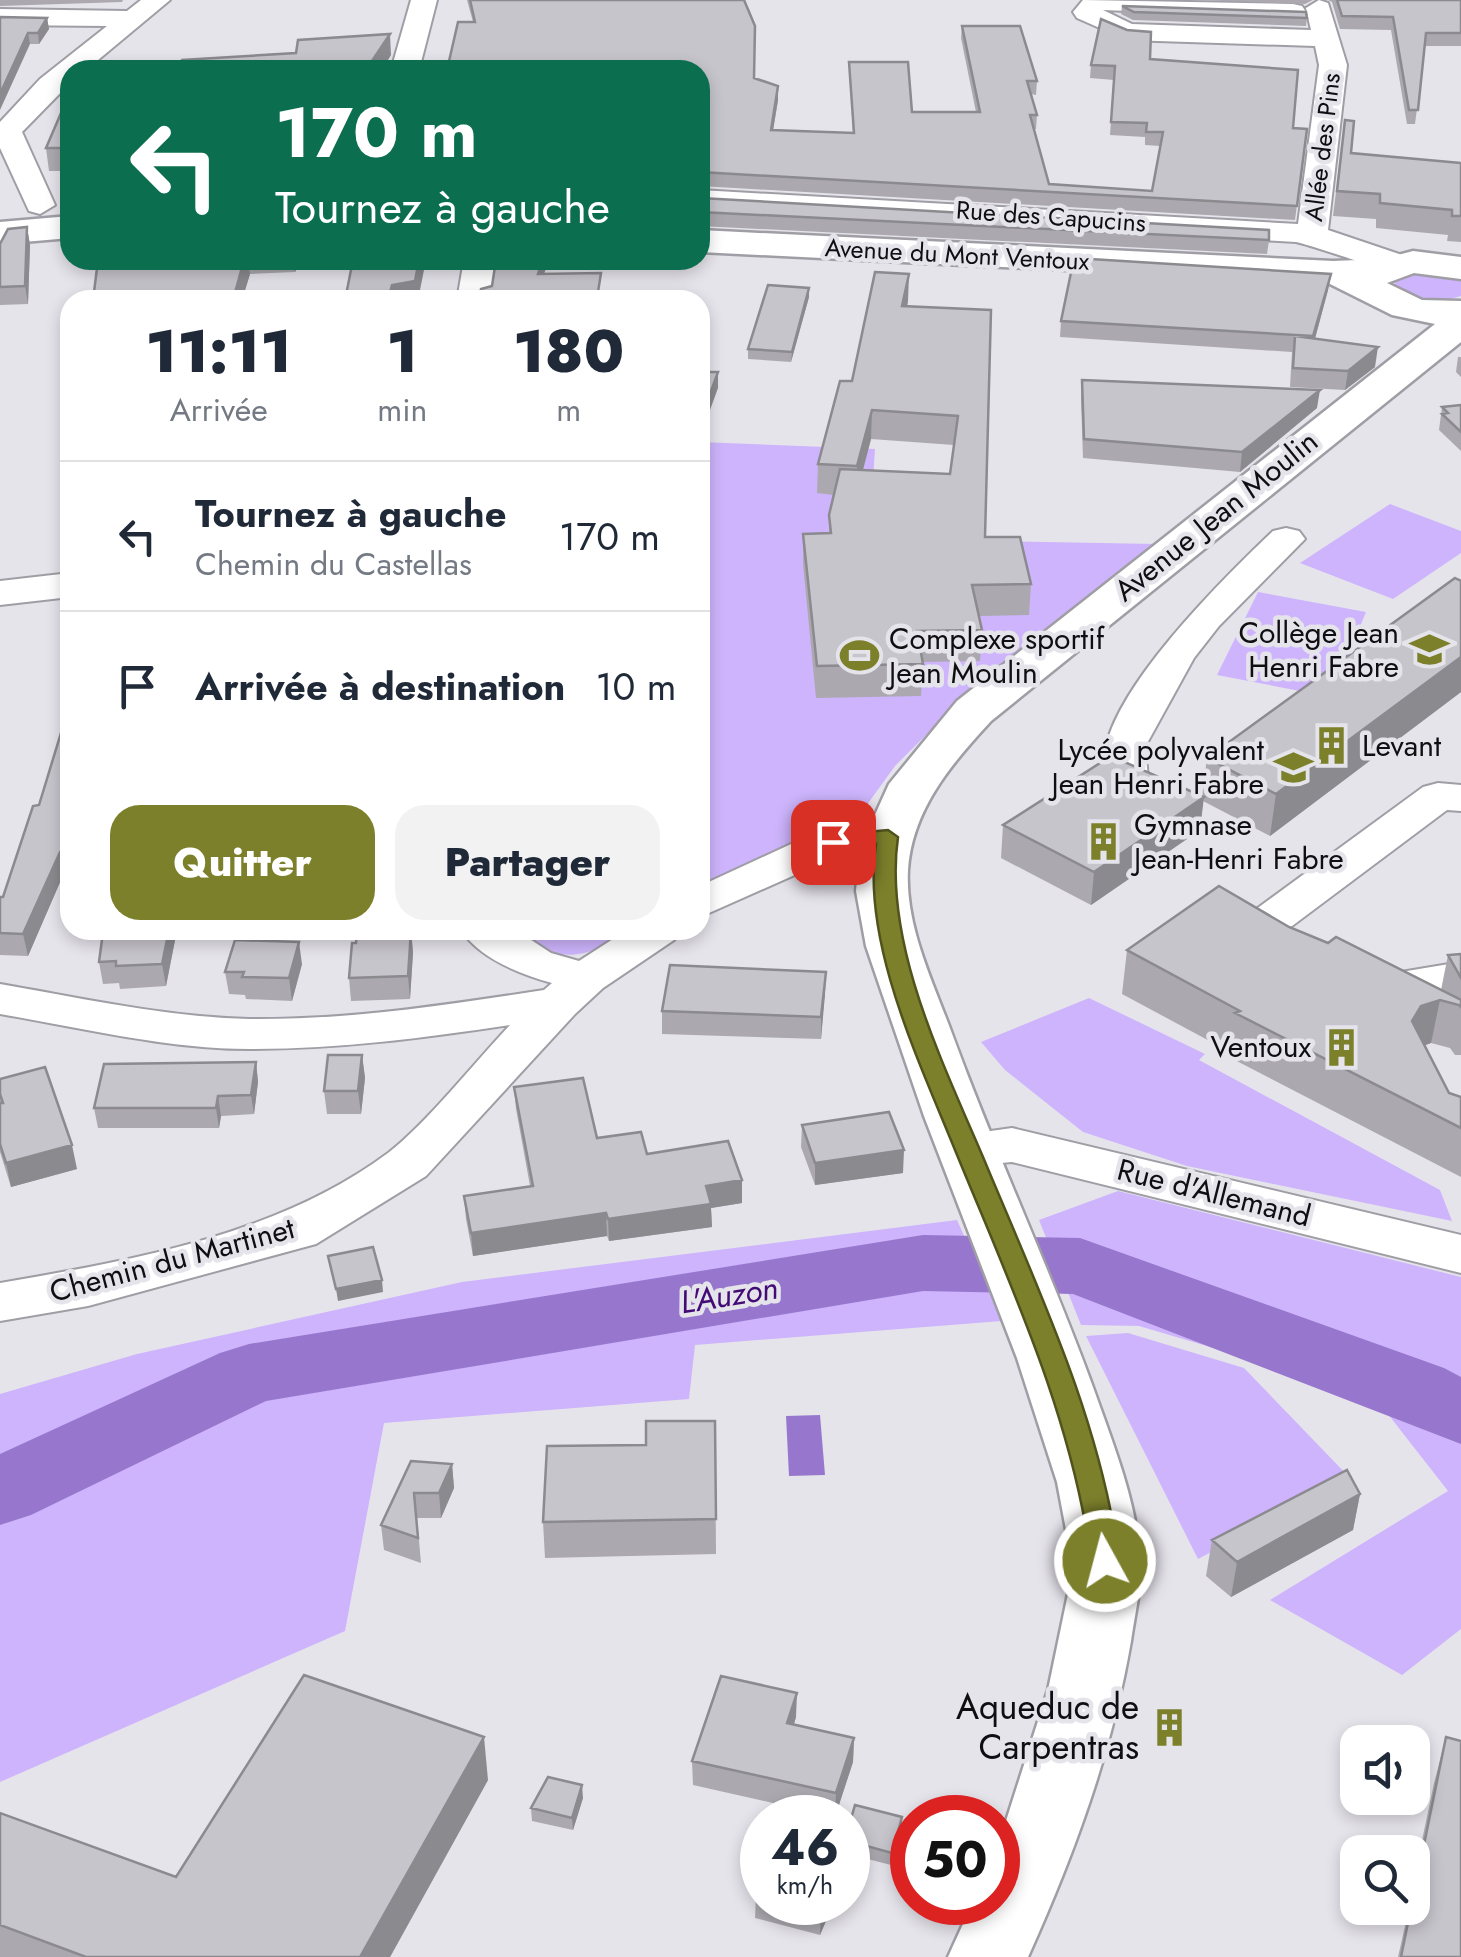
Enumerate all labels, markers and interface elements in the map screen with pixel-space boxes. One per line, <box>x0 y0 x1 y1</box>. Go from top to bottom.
street label: Allée des Pins <box>1295 71 1349 223</box>
text: 170 m <box>275 82 478 183</box>
icon: left <box>110 100 240 230</box>
text: Tournez à gauche <box>275 175 610 240</box>
street label: Rue des Capucins <box>955 191 1147 241</box>
street label: Avenue du Mont Ventoux <box>824 229 1091 279</box>
text: 11:11 <box>146 308 292 395</box>
text: 1 <box>387 308 418 395</box>
text: 180 <box>513 308 624 395</box>
text: Arrivée <box>170 387 268 433</box>
text: min <box>377 387 427 433</box>
text: m <box>556 387 581 433</box>
street label: Avenue Jean Moulin <box>1105 420 1327 611</box>
text: Tournez à gauche <box>195 486 506 541</box>
icon: left <box>110 509 165 564</box>
text: 170 m <box>559 509 660 564</box>
text: Chemin du Castellas <box>195 541 472 587</box>
place label: Collège Jean Henri Fabre <box>1238 611 1399 688</box>
place label: Complexe sportif Jean Moulin <box>885 617 1106 694</box>
school or university icon: Collège Jean Henri Fabre <box>1408 629 1450 671</box>
sports icon: Complexe sportif Jean Moulin <box>838 635 880 677</box>
icon: arrive <box>110 659 165 714</box>
text: Arrivée à destination <box>195 659 565 714</box>
text: 10 m <box>595 659 676 714</box>
place label: Levant <box>1362 724 1442 767</box>
building icon: Levant <box>1311 725 1353 767</box>
place label: Lycée polyvalent Jean Henri Fabre <box>1048 728 1265 805</box>
school or university icon: Lycée polyvalent Jean Henri Fabre <box>1273 746 1315 788</box>
pin <box>791 800 876 885</box>
place label: Gymnase Jean-Henri Fabre <box>1130 803 1344 880</box>
button: Quitter <box>110 805 375 920</box>
button: Partager <box>395 805 660 920</box>
icon: arrive <box>806 815 861 870</box>
building icon: Gymnase Jean-Henri Fabre <box>1083 821 1125 863</box>
place label: Ventoux <box>1210 1025 1311 1068</box>
building icon: Ventoux <box>1320 1026 1362 1068</box>
street label: Rue d'Allemand <box>1113 1148 1315 1237</box>
street label: Chemin du Martinet <box>45 1206 300 1313</box>
water label: L'Auzon <box>677 1265 781 1325</box>
position arrow <box>1053 1509 1157 1613</box>
place label: Aqueduc de Carpentras <box>956 1682 1139 1772</box>
building icon: Aqueduc de Carpentras <box>1148 1706 1190 1748</box>
map controls <box>1340 1725 1430 1925</box>
button: sound <box>1340 1725 1430 1815</box>
speed limit sign: 50 <box>890 1795 1020 1925</box>
text: 46 <box>771 1811 839 1884</box>
button: search <box>1340 1835 1430 1925</box>
text: km/h <box>777 1867 833 1903</box>

